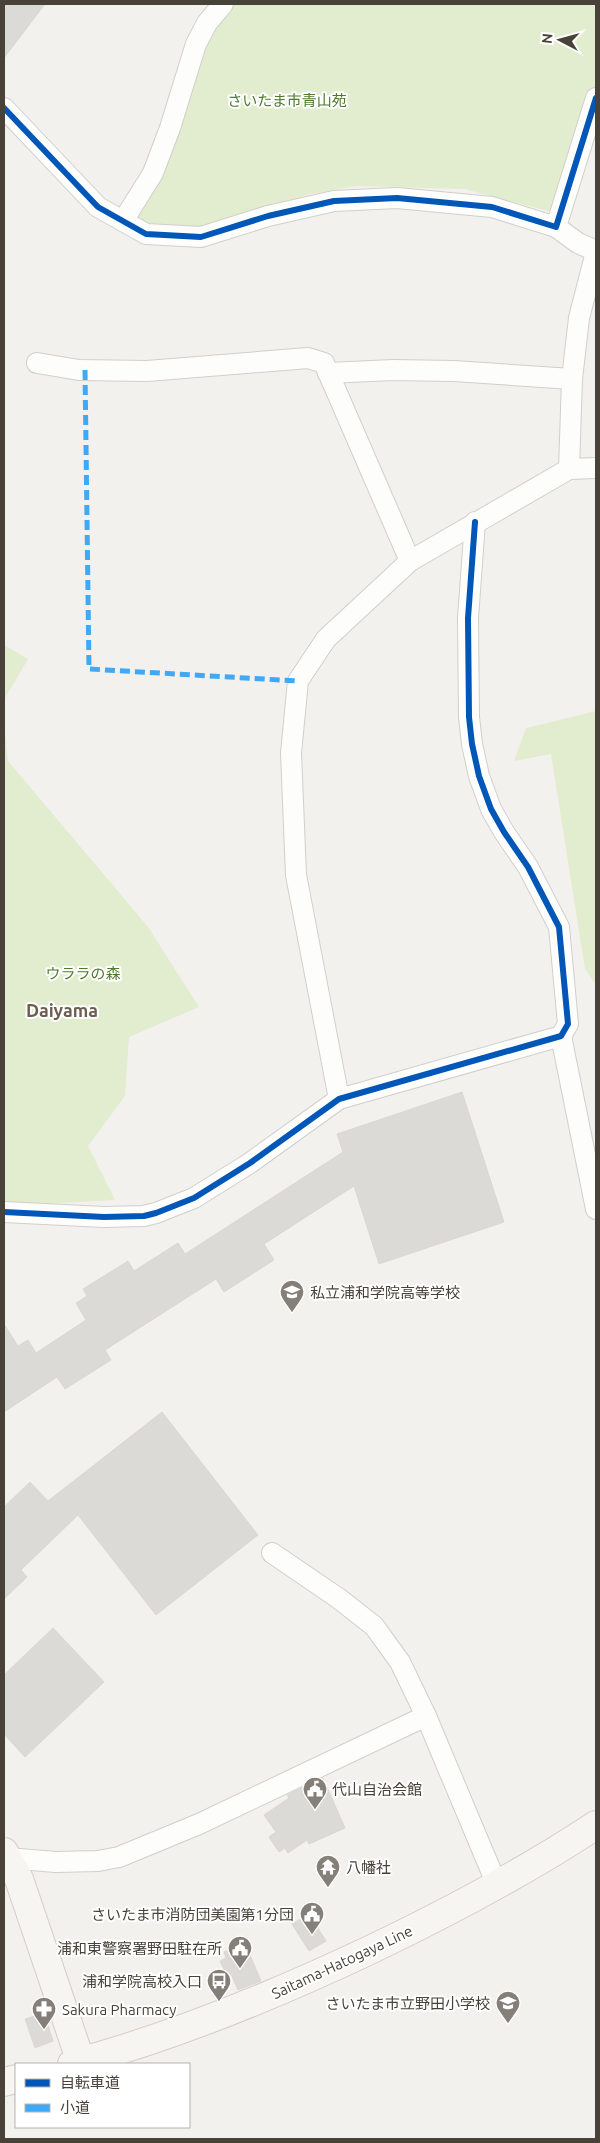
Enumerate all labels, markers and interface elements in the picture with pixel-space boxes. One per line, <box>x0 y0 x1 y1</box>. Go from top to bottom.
north arrow <box>535 15 585 65</box>
text: N <box>539 33 556 45</box>
park label: さいたま市青山苑 <box>227 92 347 109</box>
park label: ウララの森 <box>45 965 121 982</box>
district label: Daiyama <box>26 1000 98 1020</box>
school or university icon: 私立浦和学院高等学校 <box>279 1279 305 1313</box>
place label: 私立浦和学院高等学校 <box>310 1284 460 1301</box>
public building icon: 代山自治会館 <box>302 1776 328 1810</box>
place label: 代山自治会館 <box>332 1781 422 1798</box>
temple icon: 八幡社 <box>315 1854 341 1888</box>
place label: 八幡社 <box>346 1859 391 1876</box>
public building icon: さいたま市消防団美園第1分団 <box>299 1901 325 1935</box>
place label: さいたま市消防団美園第1分団 <box>91 1906 294 1923</box>
street label: Saitama-Hatogaya Line <box>269 1922 415 2002</box>
public building icon: 浦和東警察署野田駐在所 <box>227 1935 253 1969</box>
place label: 浦和東警察署野田駐在所 <box>57 1940 222 1957</box>
bus stop icon: 浦和学院高校入口 <box>206 1968 232 2002</box>
place label: 浦和学院高校入口 <box>82 1973 202 1990</box>
school or university icon: さいたま市立野田小学校 <box>495 1990 521 2024</box>
place label: さいたま市立野田小学校 <box>325 1995 490 2012</box>
pharmacy icon: Sakura Pharmacy <box>31 1996 57 2030</box>
place label: Sakura Pharmacy <box>62 2001 176 2018</box>
legend <box>15 2063 190 2128</box>
text: 自転車道 <box>60 2074 120 2091</box>
text: 小道 <box>60 2099 90 2116</box>

